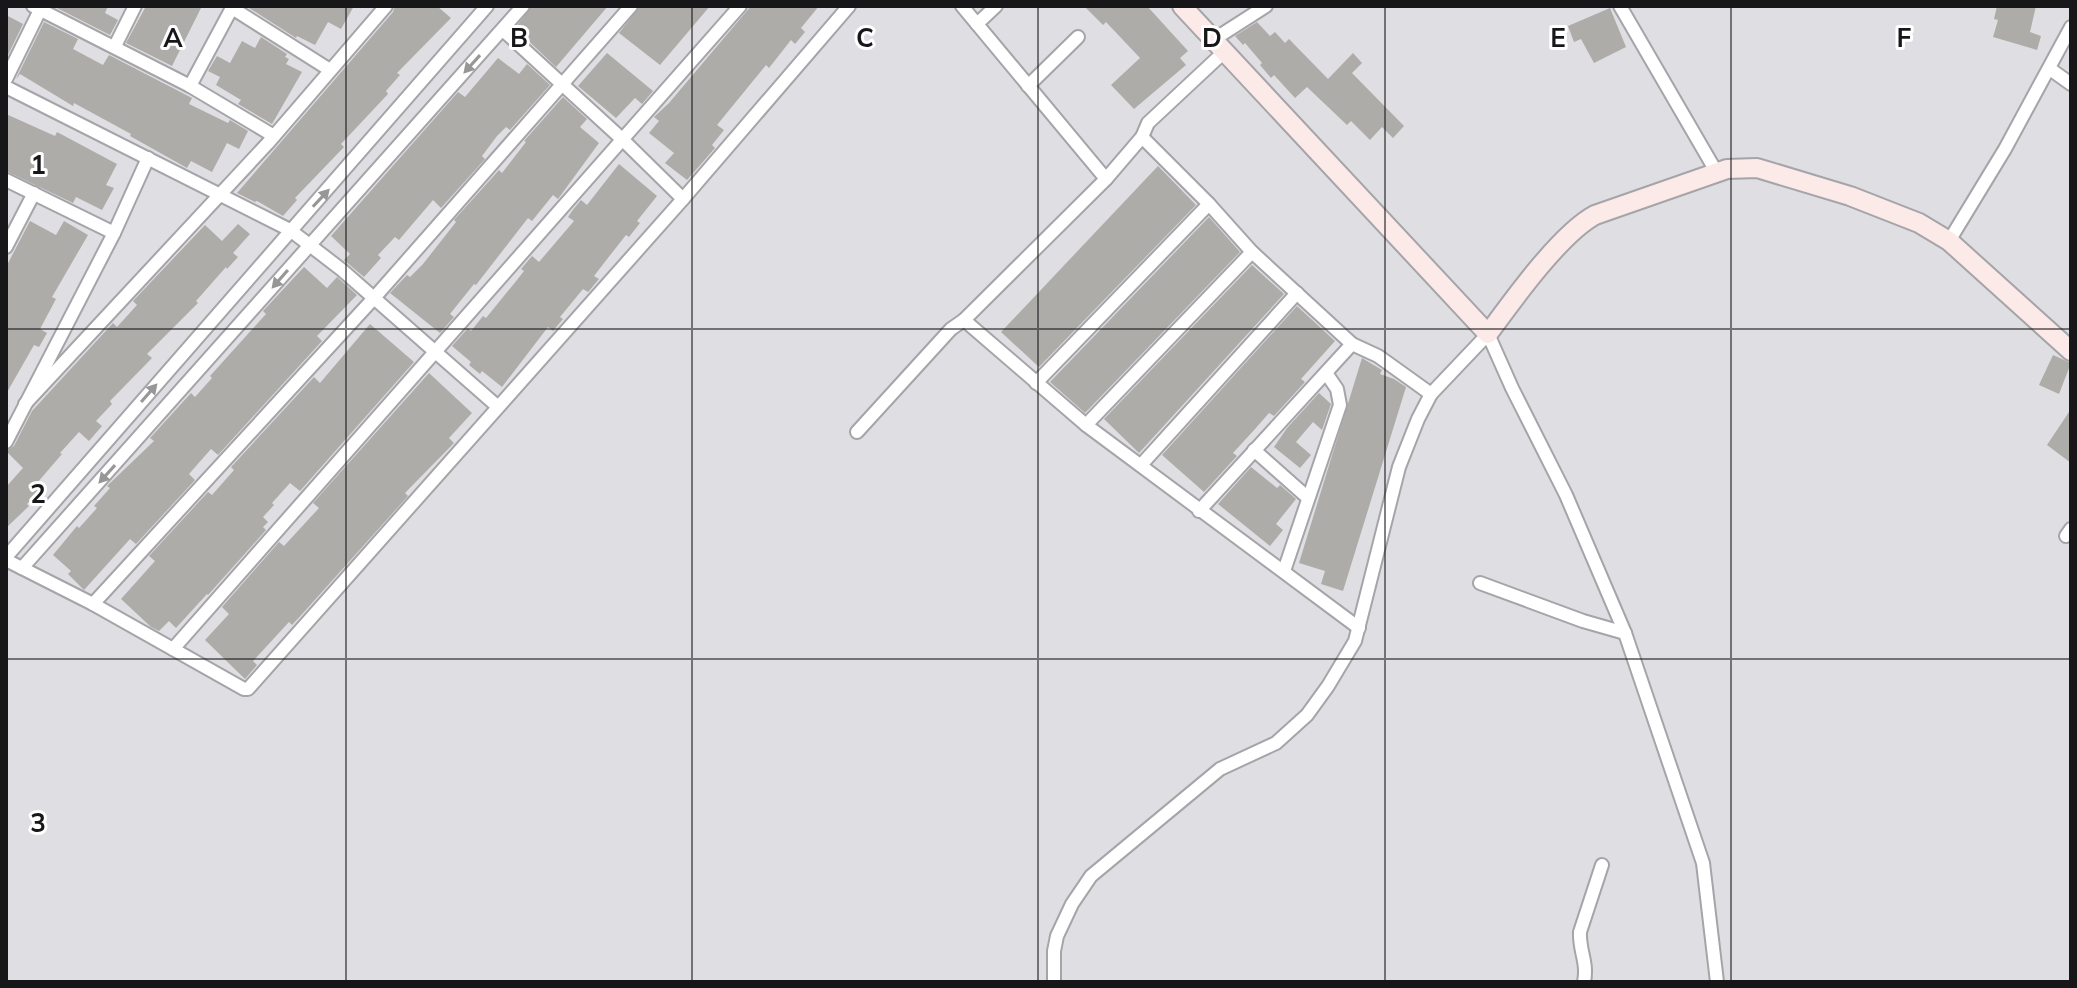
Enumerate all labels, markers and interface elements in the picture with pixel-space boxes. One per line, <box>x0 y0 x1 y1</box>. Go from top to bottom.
text: A <box>163 21 183 54</box>
text: B <box>510 21 528 54</box>
text: C <box>856 21 874 54</box>
text: D <box>1202 21 1222 54</box>
text: E <box>1550 21 1566 54</box>
text: F <box>1897 21 1912 54</box>
one-way arrow <box>463 55 481 74</box>
text: 1 <box>30 148 46 181</box>
one-way arrow <box>311 189 329 208</box>
one-way arrow <box>271 270 289 289</box>
one-way arrow <box>140 383 157 403</box>
one-way arrow <box>99 463 116 483</box>
text: 2 <box>30 477 46 510</box>
text: 3 <box>30 806 46 839</box>

